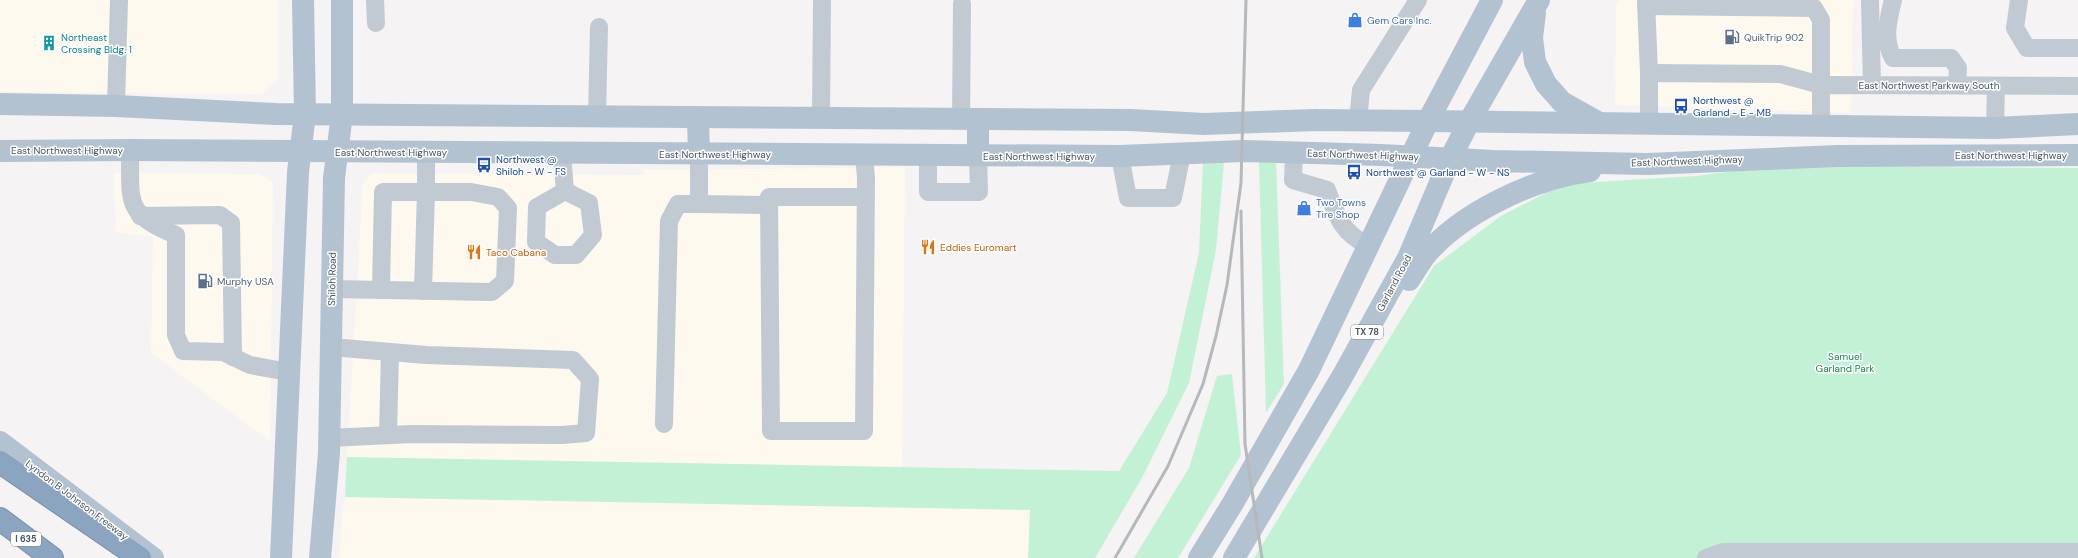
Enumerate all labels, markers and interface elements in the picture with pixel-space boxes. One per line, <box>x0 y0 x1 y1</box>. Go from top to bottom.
shop icon: Gem Cars Inc. <box>1346 11 1364 29</box>
place label: Gem Cars Inc. <box>1367 14 1432 27</box>
fuel station icon: QuikTrip 902 <box>1723 28 1741 46</box>
place label: Northeast Crossing Bldg. 1 <box>61 31 132 56</box>
place label: QuikTrip 902 <box>1744 31 1804 44</box>
building icon: Northeast Crossing Bldg. 1 <box>40 34 58 52</box>
street label: East Northwest Parkway South <box>1858 79 2000 92</box>
place label: Northwest @ Garland - E - MB <box>1693 94 1771 119</box>
bus stop icon: Northwest @ Garland - E - MB <box>1672 97 1690 115</box>
street label: East Northwest Highway <box>11 144 123 157</box>
street label: East Northwest Highway <box>335 146 447 159</box>
street label: East Northwest Highway <box>1307 147 1420 163</box>
street label: East Northwest Highway <box>659 148 771 161</box>
street label: East Northwest Highway <box>1955 149 2067 162</box>
street label: East Northwest Highway <box>983 150 1095 163</box>
place label: Northwest @ Shiloh - W - FS <box>496 153 566 178</box>
street label: East Northwest Highway <box>1631 153 1744 169</box>
bus stop icon: Northwest @ Shiloh - W - FS <box>475 156 493 174</box>
bus stop icon: Northwest @ Garland - W - NS <box>1345 163 1363 181</box>
place label: Northwest @ Garland - W - NS <box>1366 166 1510 179</box>
place label: Two Towns Tire Shop <box>1316 196 1366 221</box>
shop icon: Two Towns Tire Shop <box>1295 199 1313 217</box>
restaurant icon: Eddies Euromart <box>919 238 937 256</box>
place label: Eddies Euromart <box>940 241 1017 254</box>
restaurant icon: Taco Cabana <box>465 243 483 261</box>
place label: Taco Cabana <box>486 246 546 259</box>
street label: Shiloh Road <box>325 252 339 306</box>
street label: Garland Road <box>1374 252 1414 314</box>
fuel station icon: Murphy USA <box>196 272 214 290</box>
place label: Murphy USA <box>217 275 274 288</box>
road number: TX 78 <box>1351 325 1383 339</box>
park label: Samuel Garland Park <box>1816 350 1874 375</box>
street label: Lyndon B Johnson Freeway <box>23 457 131 543</box>
road number: I 635 <box>11 532 41 546</box>

